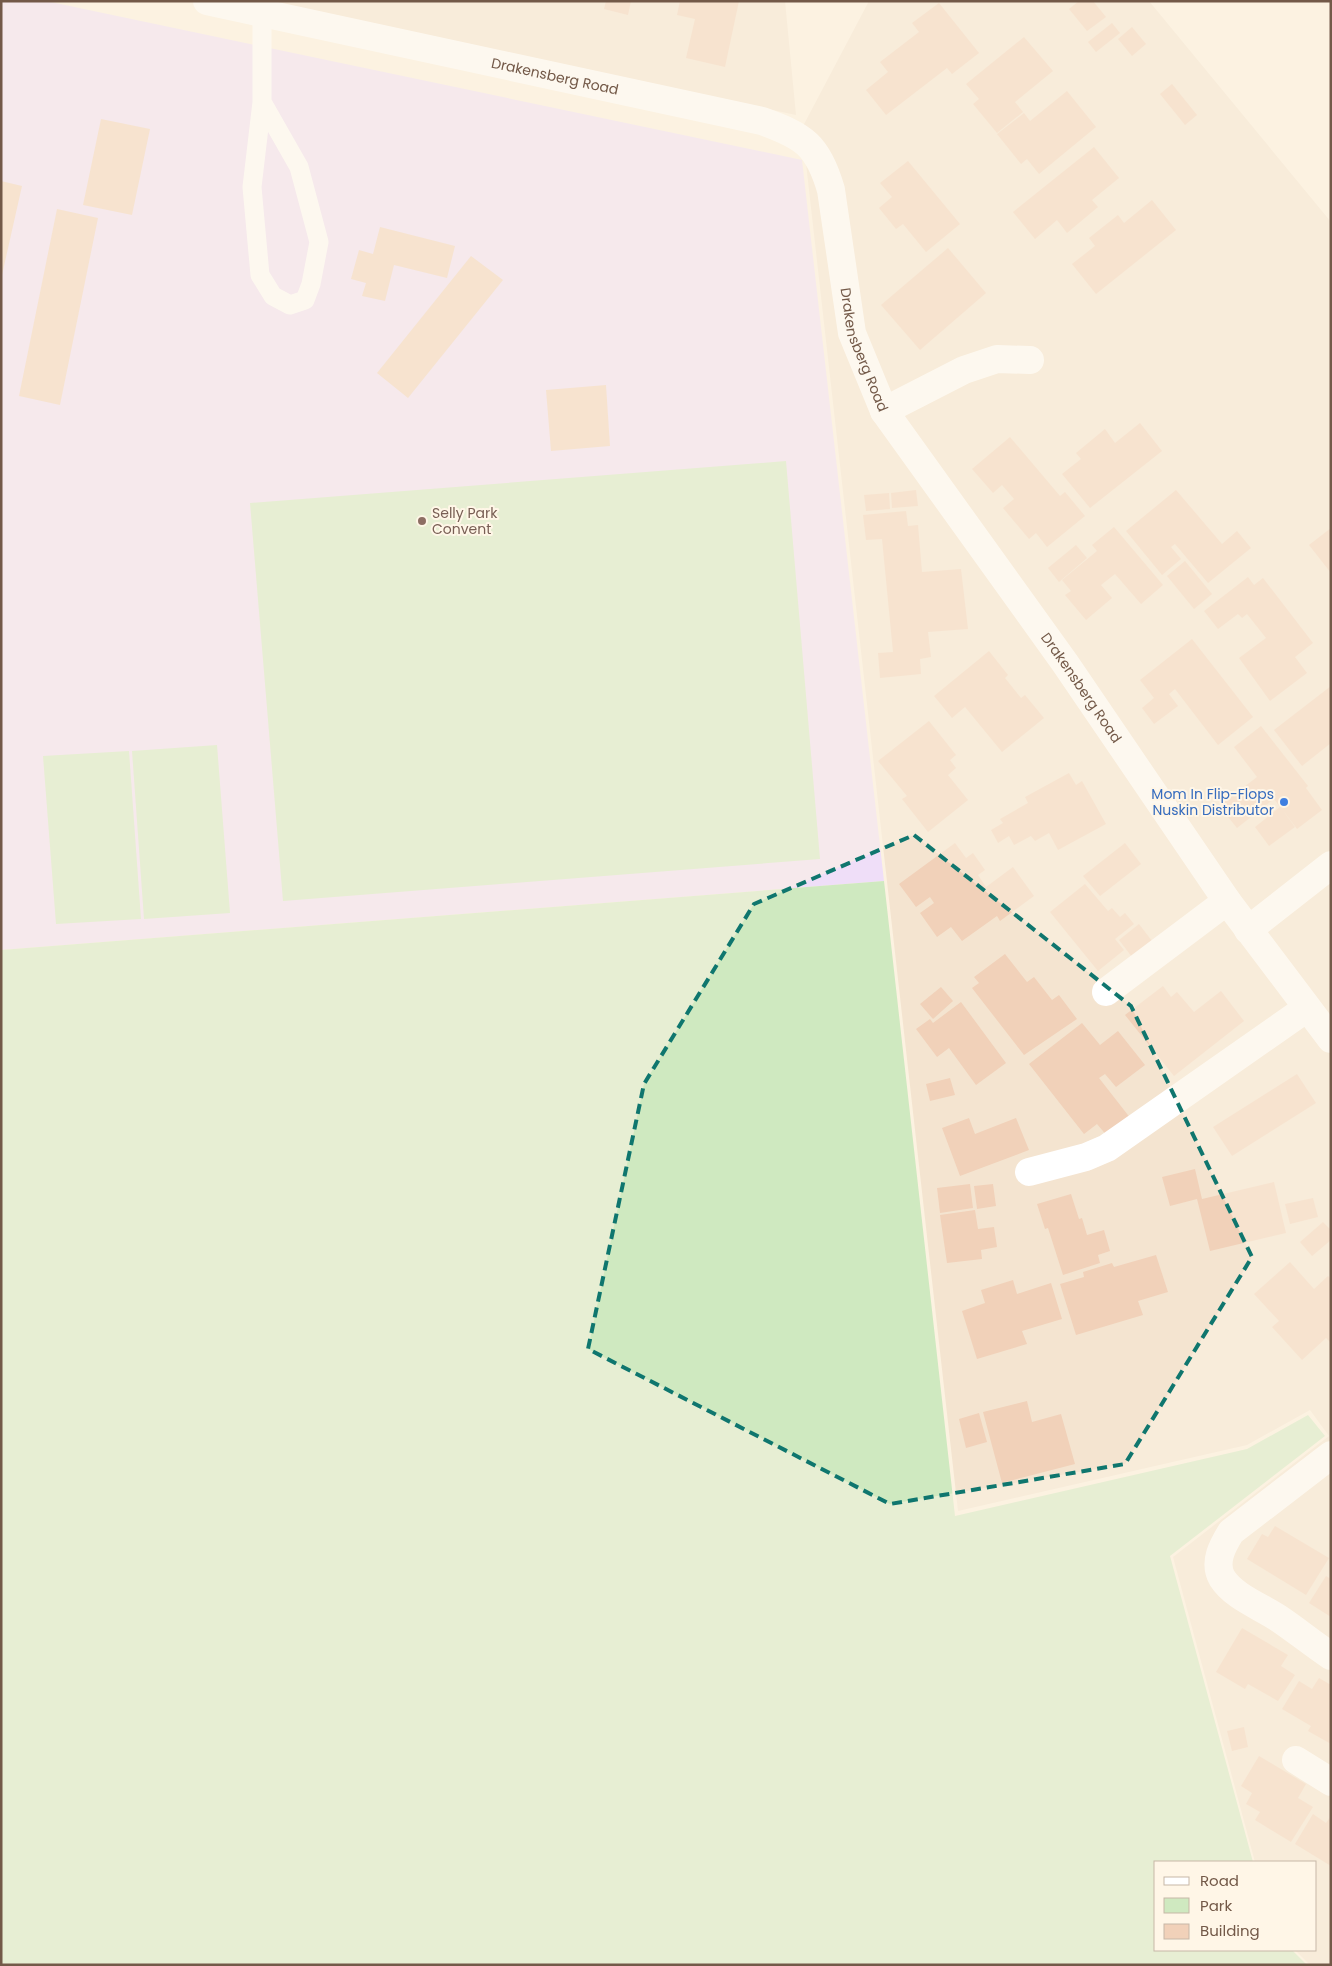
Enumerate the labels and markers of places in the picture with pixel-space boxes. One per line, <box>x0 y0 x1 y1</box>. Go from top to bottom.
place label: Selly Park Convent <box>432 503 498 539</box>
marker: Selly Park Convent <box>416 515 428 527</box>
place label: Mom In Flip-Flops Nuskin Distributor <box>1151 784 1274 820</box>
marker: Mom In Flip-Flops Nuskin Distributor <box>1278 796 1290 808</box>

